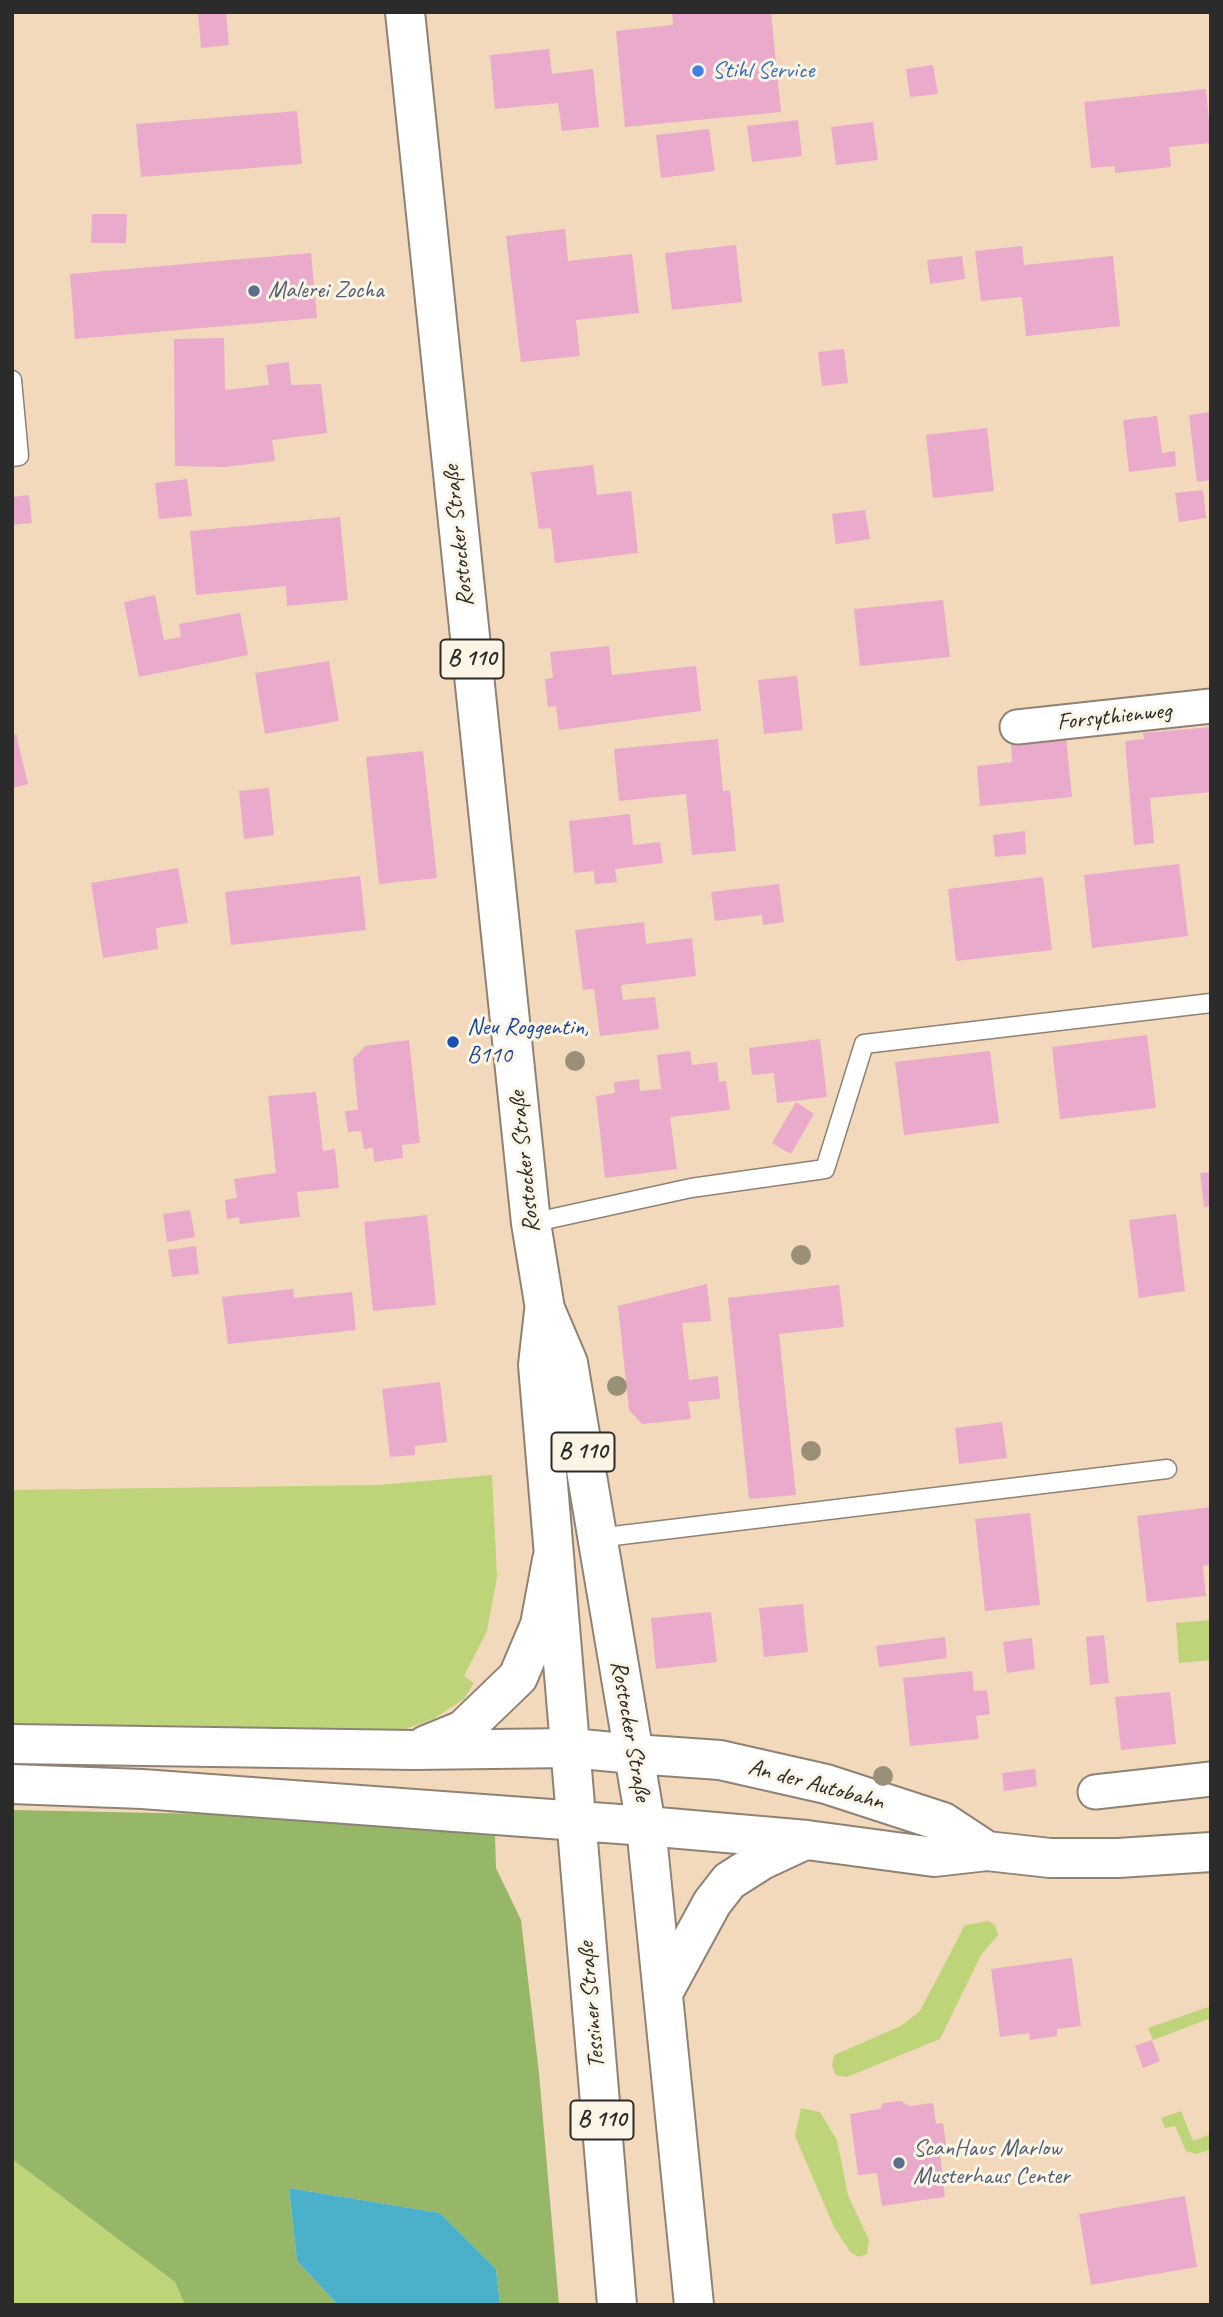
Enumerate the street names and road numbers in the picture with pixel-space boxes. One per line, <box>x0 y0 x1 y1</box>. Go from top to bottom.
street label: Rostocker Straße <box>437 464 481 608</box>
road number: B 110 <box>440 639 504 678</box>
street label: Forsythienweg <box>1056 697 1172 737</box>
street label: Rostocker Straße <box>503 1090 547 1234</box>
road number: B 110 <box>552 1432 614 1471</box>
street label: Rostocker Straße <box>603 1658 657 1804</box>
street label: An der Autobahn <box>745 1753 887 1817</box>
street label: Tessiner Straße <box>572 1940 612 2070</box>
road number: B 110 <box>570 2100 634 2140</box>

